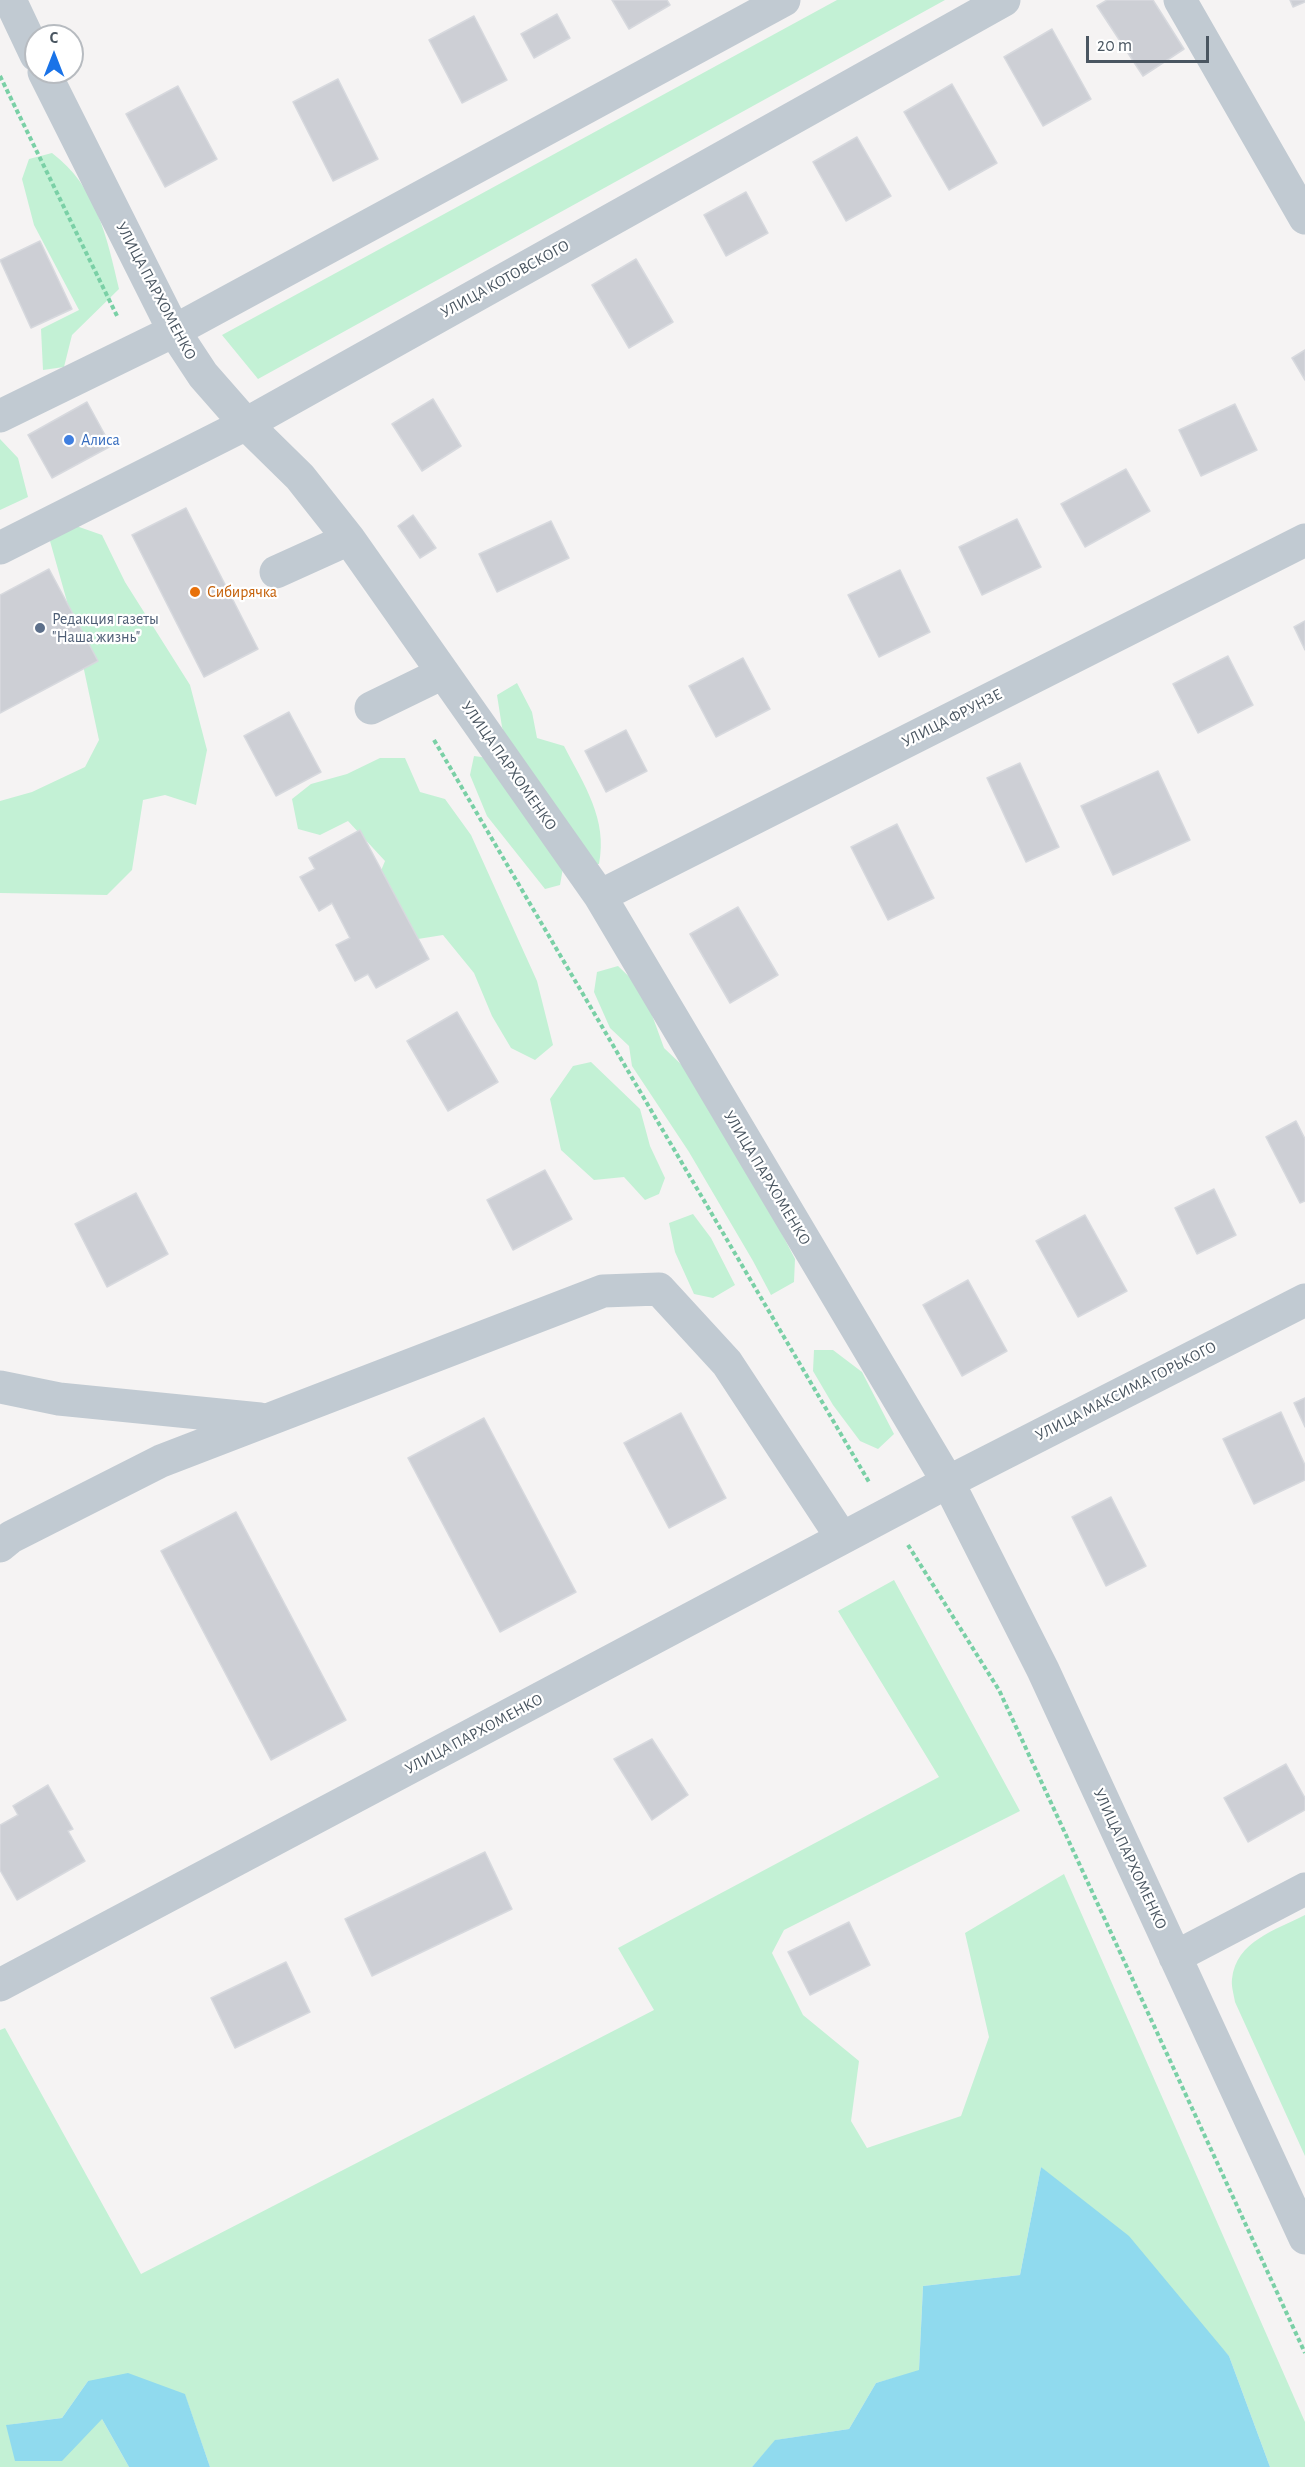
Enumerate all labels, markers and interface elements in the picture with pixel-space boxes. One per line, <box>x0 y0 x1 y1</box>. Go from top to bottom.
north arrow <box>24 24 84 84</box>
scale bar <box>1089 24 1212 62</box>
text: С <box>50 30 58 46</box>
text: 20 m <box>1097 37 1132 55</box>
street label: УЛИЦА ПАРХОМЕНКО <box>111 219 201 363</box>
street label: УЛИЦА КОТОВСКОГО <box>437 236 573 322</box>
place label: Алиса <box>81 430 120 450</box>
marker: Алиса <box>62 433 76 447</box>
place label: Сибирячка <box>207 582 277 602</box>
marker: Сибирячка <box>188 585 202 599</box>
place label: Редакция газеты "Наша жизнь" <box>52 609 159 647</box>
marker: Редакция газеты "Наша жизнь" <box>33 621 47 635</box>
street label: УЛИЦА ФРУНЗЕ <box>899 684 1005 752</box>
street label: УЛИЦА ПАРХОМЕНКО <box>457 698 561 834</box>
street label: УЛИЦА ПАРХОМЕНКО <box>719 1107 815 1249</box>
street label: УЛИЦА МАКСИМА ГОРЬКОГО <box>1032 1337 1220 1445</box>
street label: УЛИЦА ПАРХОМЕНКО <box>402 1689 546 1779</box>
street label: УЛИЦА ПАРХОМЕНКО <box>1089 1785 1171 1933</box>

